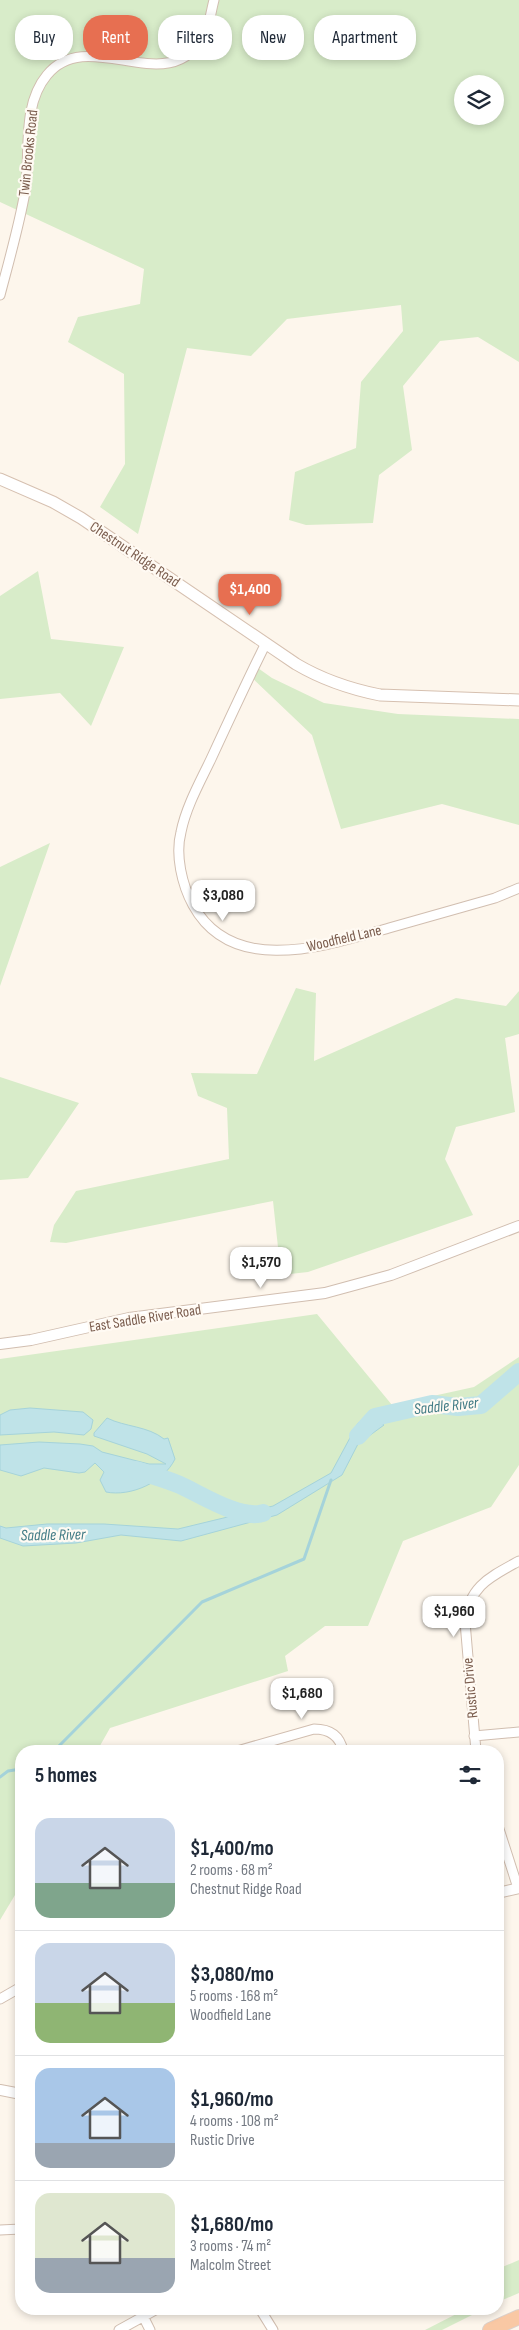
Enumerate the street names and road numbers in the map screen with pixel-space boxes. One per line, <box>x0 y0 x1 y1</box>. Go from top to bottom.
street label: Twin Brooks Road <box>15 109 42 197</box>
street label: Chestnut Ridge Road <box>86 517 183 592</box>
street label: Woodfield Lane <box>305 921 383 956</box>
street label: East Saddle River Road <box>88 1300 202 1337</box>
street label: Rustic Drive <box>458 1657 483 1719</box>

